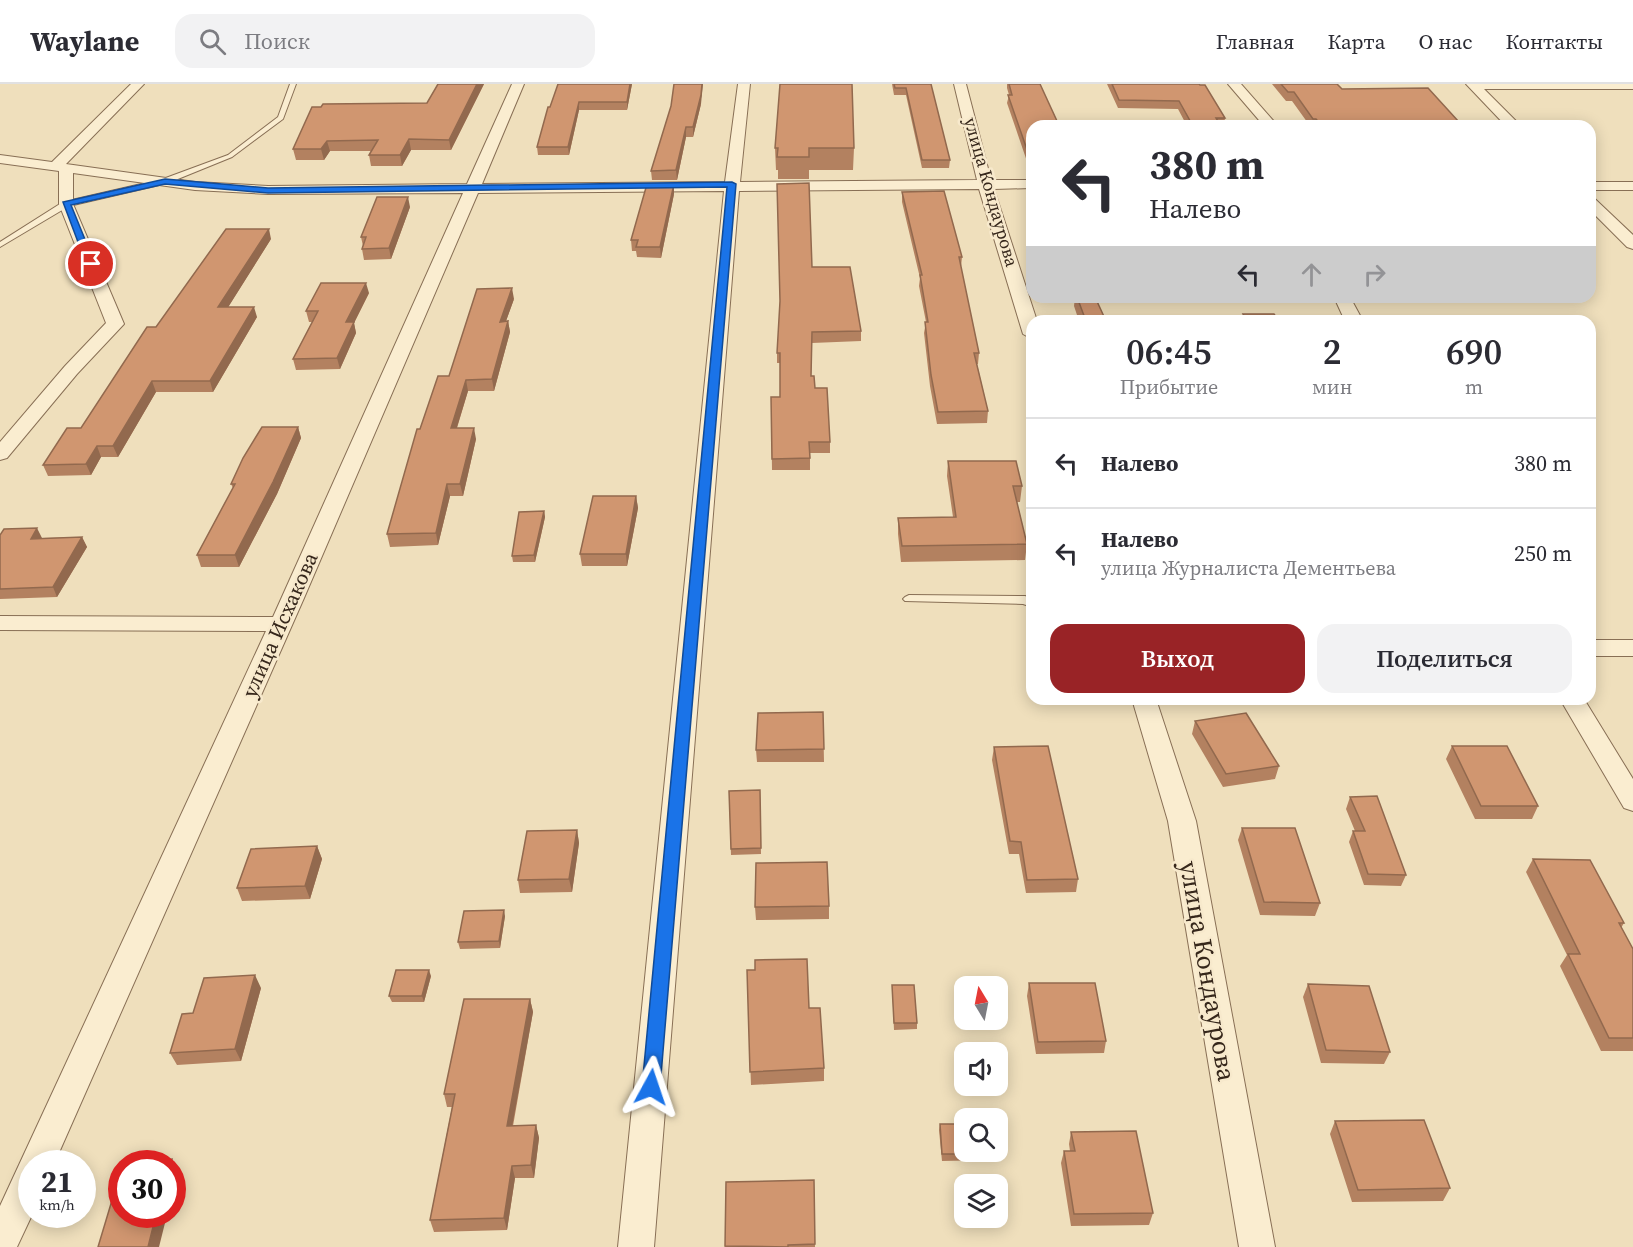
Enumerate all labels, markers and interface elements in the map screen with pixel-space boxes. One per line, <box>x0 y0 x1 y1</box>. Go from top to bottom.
search box <box>175 14 595 68</box>
text: Waylane <box>30 22 139 60</box>
icon: search <box>196 25 229 58</box>
text: Поиск <box>244 26 310 56</box>
text: Главная <box>1216 27 1294 56</box>
text: Карта <box>1327 27 1385 56</box>
text: О нас <box>1418 27 1472 56</box>
text: Контакты <box>1505 27 1603 56</box>
street label: улица Кондаурова <box>958 114 1025 270</box>
text: 380 m <box>1149 135 1264 193</box>
icon: left <box>1050 144 1128 222</box>
text: Налево <box>1149 190 1241 227</box>
pin <box>65 238 116 289</box>
icon: arrive <box>74 247 107 280</box>
icon: left <box>1232 258 1265 291</box>
icon: ahead <box>1295 258 1328 291</box>
icon: right <box>1358 258 1391 291</box>
text: 06:45 <box>1126 327 1212 376</box>
text: 2 <box>1323 327 1341 376</box>
text: 690 <box>1446 327 1502 376</box>
text: Прибытие <box>1120 373 1218 401</box>
text: мин <box>1312 373 1352 401</box>
text: m <box>1465 373 1483 401</box>
icon: left <box>1050 447 1083 480</box>
text: Налево <box>1101 448 1178 478</box>
text: 380 m <box>1514 448 1572 478</box>
text: Налево <box>1101 524 1178 554</box>
icon: left <box>1050 537 1083 570</box>
text: 250 m <box>1514 538 1572 568</box>
street label: улица Исхакова <box>235 547 325 702</box>
text: улица Журналиста Дементьева <box>1101 554 1396 582</box>
button: Выход <box>1050 624 1305 693</box>
button: Поделиться <box>1317 624 1572 693</box>
street label: улица Кондаурова <box>1171 858 1245 1085</box>
north arrow <box>954 976 1008 1030</box>
map controls <box>954 976 1008 1228</box>
button: sound <box>954 1042 1008 1096</box>
position arrow <box>619 1055 683 1119</box>
button: search <box>954 1108 1008 1162</box>
speed limit sign: 30 <box>108 1150 186 1228</box>
text: 21 <box>41 1161 73 1202</box>
button: layers <box>954 1174 1008 1228</box>
text: km/h <box>39 1194 75 1215</box>

